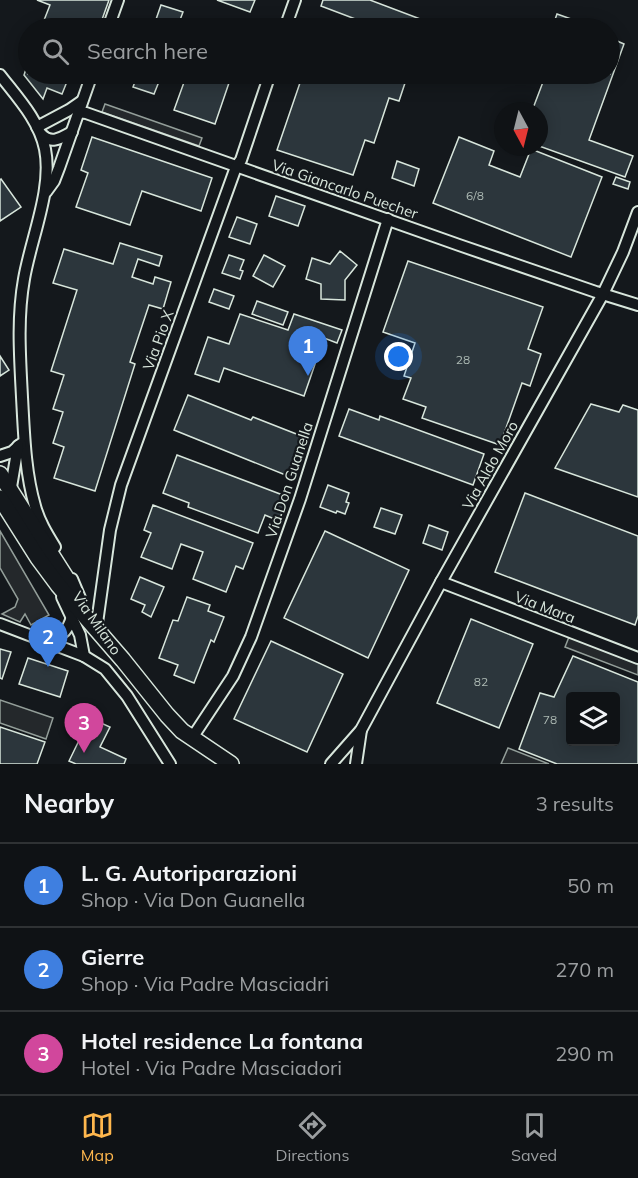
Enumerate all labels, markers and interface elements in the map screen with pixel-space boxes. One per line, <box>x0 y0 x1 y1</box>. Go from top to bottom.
search box <box>18 18 620 84</box>
icon: search <box>39 35 72 68</box>
text: Search here <box>87 37 208 65</box>
north arrow <box>494 102 548 156</box>
street label: Via Giancarlo Puecher <box>269 155 421 223</box>
house number: 6/8 <box>466 188 484 203</box>
street label: Via Pio X <box>138 307 178 373</box>
pin: 1 <box>288 326 328 376</box>
your location <box>384 342 413 371</box>
house number: 28 <box>456 352 470 367</box>
street label: Via Aldo Moro <box>458 417 522 513</box>
street label: Via Don Guanella <box>261 419 317 541</box>
street label: Via Mara <box>512 587 578 627</box>
street label: Via Milano <box>68 588 126 658</box>
pin: 2 <box>28 618 68 667</box>
house number: 82 <box>474 674 488 689</box>
map controls <box>566 692 620 746</box>
button: layers <box>566 692 620 746</box>
pin: 3 <box>64 704 104 753</box>
house number: 78 <box>543 712 557 727</box>
text: Nearby <box>24 787 114 820</box>
text: 3 results <box>536 791 614 816</box>
text: L. G. Autoriparazioni <box>81 859 297 887</box>
text: 1 <box>38 873 50 898</box>
text: 50 m <box>567 873 614 898</box>
text: Shop · Via Don Guanella <box>81 887 305 912</box>
text: Gierre <box>81 943 144 971</box>
text: 2 <box>38 957 50 982</box>
text: 270 m <box>555 957 614 982</box>
text: Shop · Via Padre Masciadri <box>81 971 329 996</box>
text: Hotel residence La fontana <box>81 1027 363 1055</box>
text: 3 <box>38 1041 50 1066</box>
text: 290 m <box>555 1041 614 1066</box>
text: Hotel · Via Padre Masciadori <box>81 1055 342 1080</box>
tab: Map <box>81 1109 114 1165</box>
tab: Directions <box>275 1109 349 1165</box>
tab: Saved <box>511 1109 557 1165</box>

